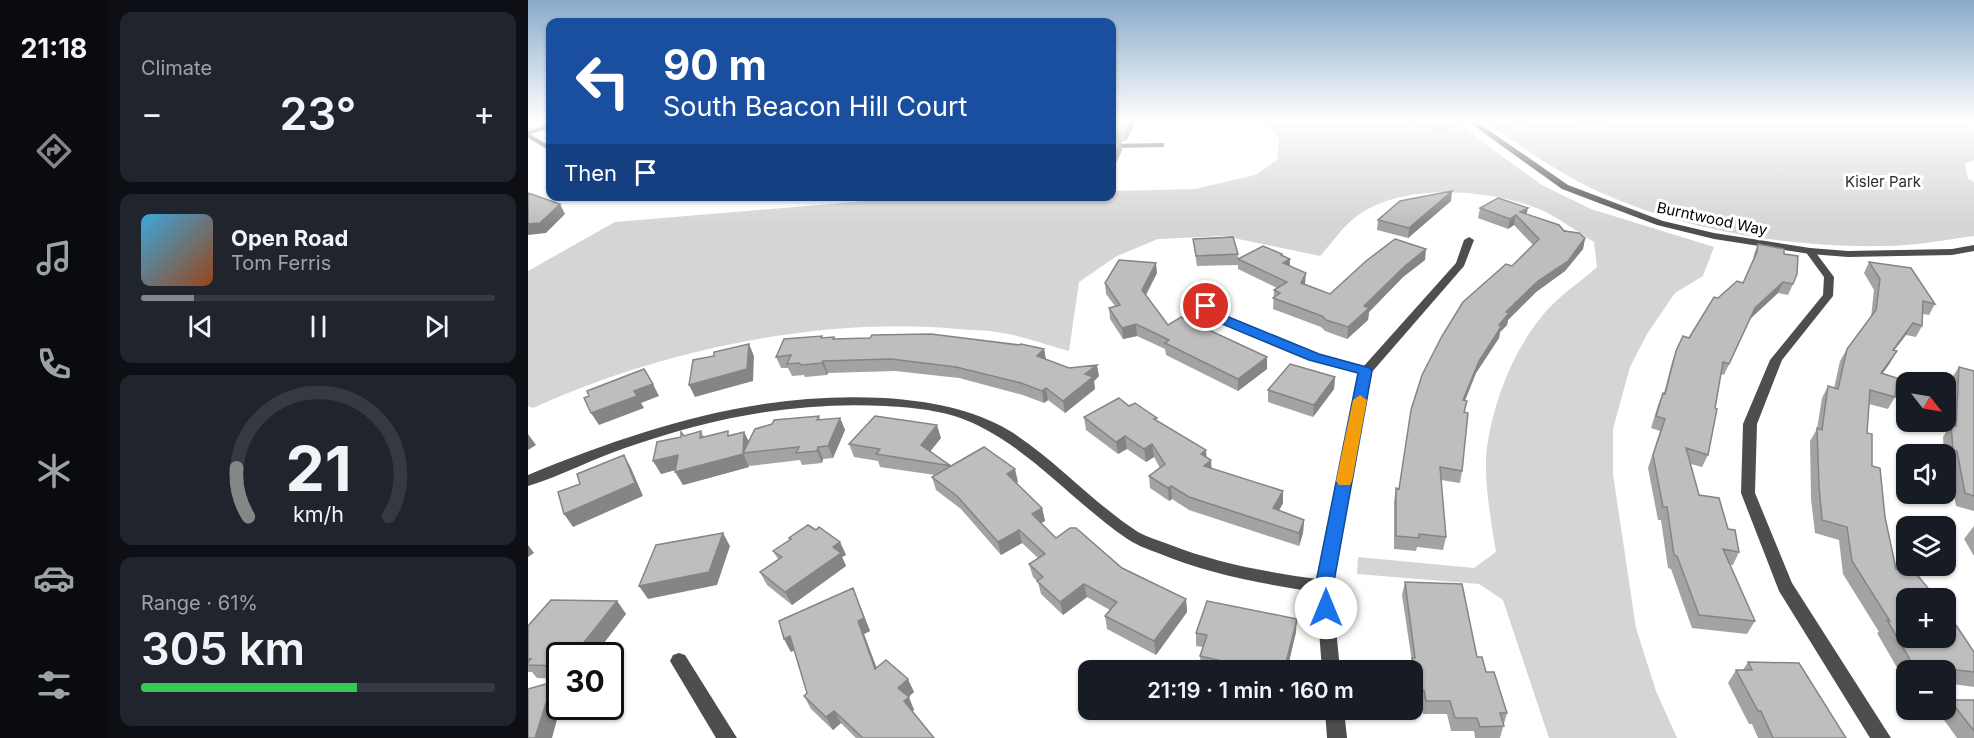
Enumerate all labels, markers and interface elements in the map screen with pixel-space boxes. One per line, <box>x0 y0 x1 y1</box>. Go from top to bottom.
text: 21:18 <box>21 32 87 65</box>
text: 90 m <box>663 39 767 90</box>
icon: left <box>564 42 642 120</box>
text: Climate <box>141 56 212 80</box>
text: 23° <box>280 86 356 141</box>
text: South Beacon Hill Court <box>663 90 967 123</box>
text: − <box>141 93 163 133</box>
text: + <box>473 93 495 133</box>
icon: directions <box>33 130 75 172</box>
icon: arrive <box>629 156 662 189</box>
text: Then <box>564 160 617 186</box>
park label: Kisler Park <box>1845 172 1922 191</box>
street label: Burntwood Way <box>1655 198 1770 240</box>
text: Open Road <box>231 225 348 251</box>
icon: music <box>33 237 75 279</box>
text: Tom Ferris <box>231 251 331 275</box>
pin <box>1180 280 1231 331</box>
icon: arrive <box>1189 289 1222 322</box>
icon: previous <box>184 310 217 343</box>
icon: pause <box>302 310 335 343</box>
icon: next <box>420 310 453 343</box>
icon: phone <box>33 343 75 385</box>
north arrow <box>1896 372 1956 432</box>
map controls <box>1896 372 1956 720</box>
text: 21 <box>285 431 351 506</box>
button: sound <box>1896 444 1956 504</box>
icon: climate <box>33 450 75 492</box>
text: km/h <box>293 501 343 527</box>
button: layers <box>1896 516 1956 576</box>
icon: car <box>33 557 75 599</box>
position arrow <box>1294 576 1358 640</box>
button: + <box>1896 588 1956 648</box>
text: Range · 61% <box>141 591 258 615</box>
text: 305 km <box>141 621 305 676</box>
speed limit sign: 30 <box>546 642 624 720</box>
button: − <box>1896 660 1956 720</box>
icon: filters <box>33 664 75 706</box>
text: 21:19 · 1 min · 160 m <box>1147 677 1354 703</box>

